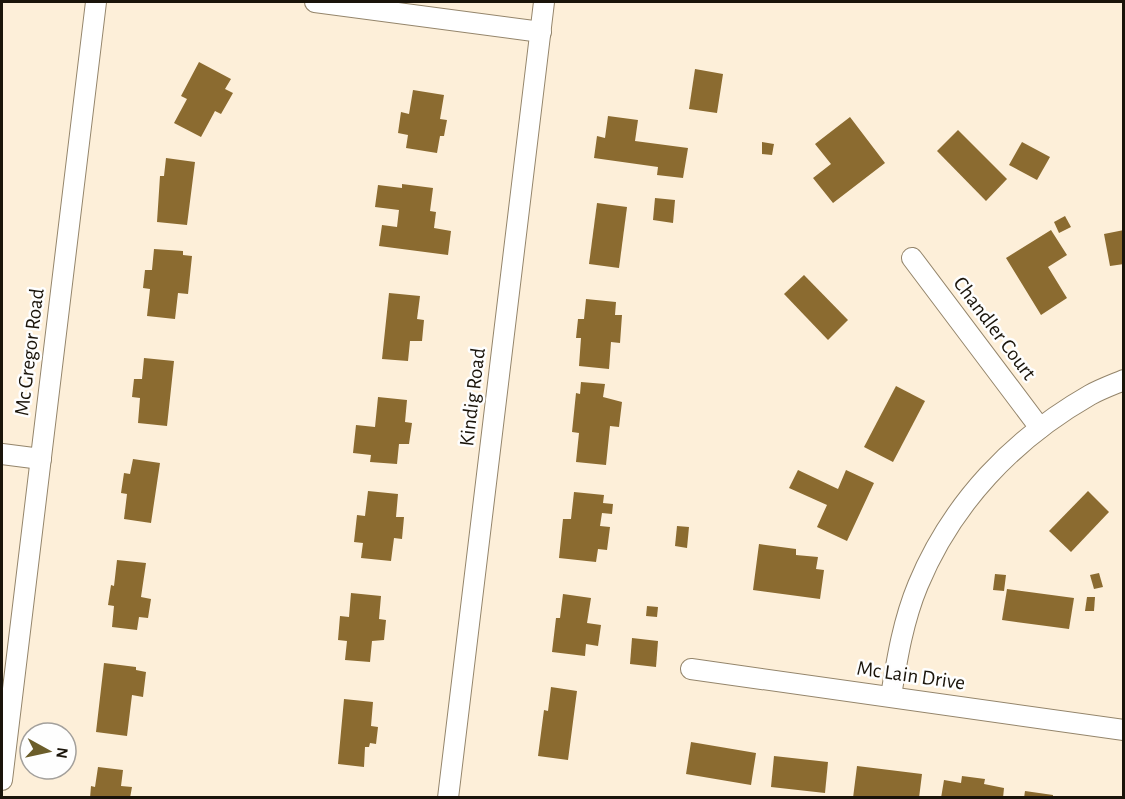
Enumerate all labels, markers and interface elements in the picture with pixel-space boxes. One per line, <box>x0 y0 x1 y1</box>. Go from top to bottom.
street label: Chandler Court <box>949 273 1040 384</box>
street label: Mc Gregor Road <box>11 287 48 417</box>
street label: Kindig Road <box>456 347 489 447</box>
street label: Mc Lain Drive <box>855 657 966 693</box>
north arrow <box>18 721 78 781</box>
text: N <box>53 746 71 760</box>

